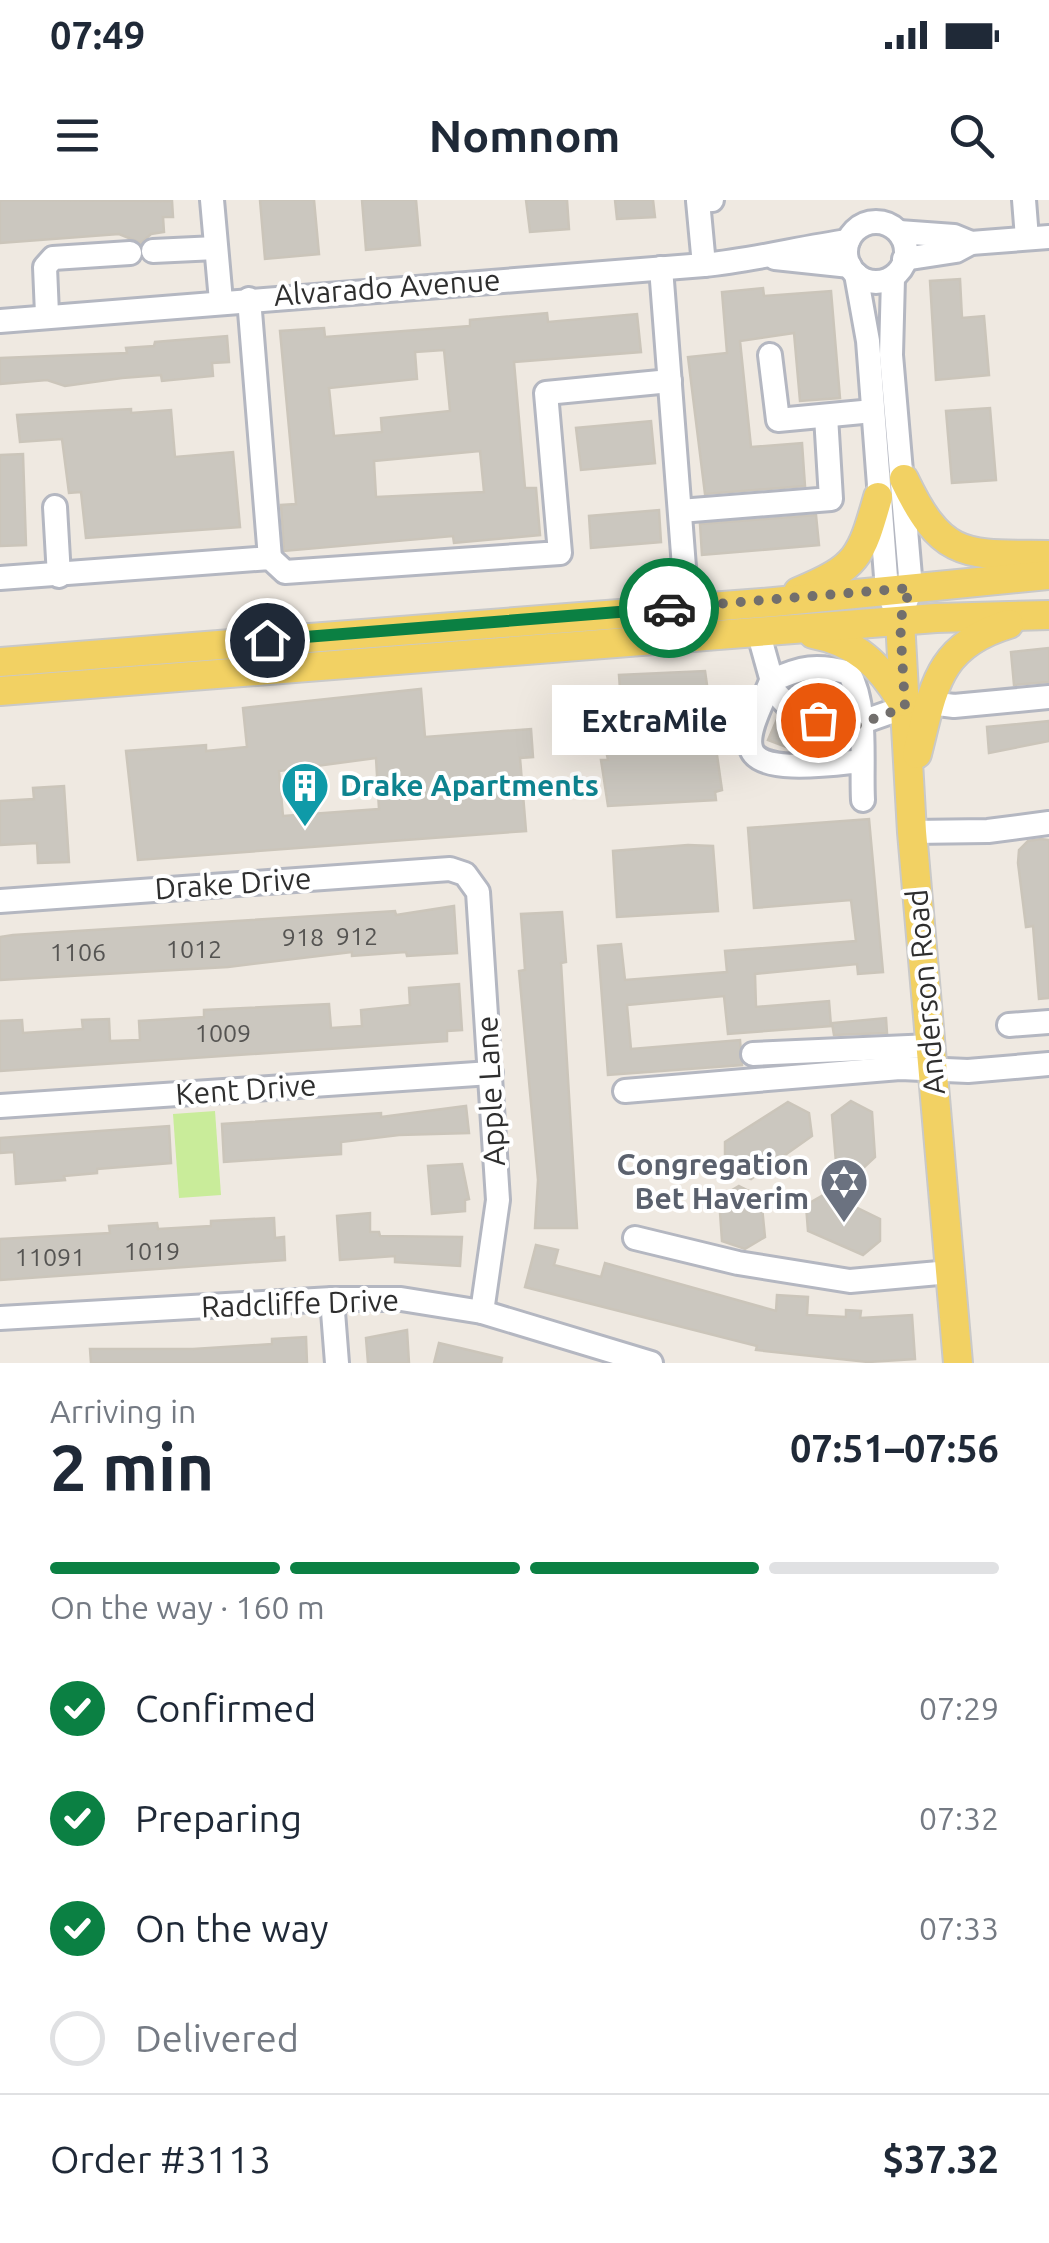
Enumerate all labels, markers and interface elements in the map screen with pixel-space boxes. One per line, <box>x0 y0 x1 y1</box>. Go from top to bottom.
text: 07:49 <box>50 14 145 56</box>
icon: menu <box>50 108 105 163</box>
icon: search <box>944 108 999 163</box>
text: Nomnom <box>429 110 620 161</box>
street label: Alvarado Avenue <box>272 262 501 312</box>
courier <box>619 558 719 658</box>
icon: car <box>642 581 697 636</box>
pin <box>225 598 310 683</box>
icon: home <box>240 613 295 668</box>
pin <box>776 678 861 763</box>
callout: ExtraMile <box>553 685 758 755</box>
icon: bag <box>791 693 846 748</box>
text: ExtraMile <box>581 702 728 738</box>
building icon: Drake Apartments <box>279 760 331 828</box>
place label: Drake Apartments <box>340 768 599 802</box>
street label: Drake Drive <box>153 861 312 905</box>
street label: Anderson Road <box>899 888 951 1096</box>
house number: 912 <box>336 922 378 950</box>
house number: 918 <box>282 923 324 951</box>
house number: 1012 <box>166 935 222 963</box>
house number: 1106 <box>50 938 106 966</box>
street label: Apple Lane <box>469 1015 511 1167</box>
house number: 1009 <box>195 1019 251 1047</box>
street label: Kent Drive <box>174 1067 318 1111</box>
place label: Congregation Bet Haverim <box>617 1147 809 1215</box>
synagogue icon: Congregation Bet Haverim <box>818 1156 870 1224</box>
house number: 1019 <box>124 1237 180 1265</box>
house number: 11091 <box>15 1243 85 1271</box>
street label: Radcliffe Drive <box>200 1283 399 1323</box>
text: Arriving in <box>50 1393 196 1429</box>
text: 07:51–07:56 <box>790 1427 999 1469</box>
text: 2 min <box>50 1430 214 1503</box>
text: On the way · 160 m <box>50 1589 325 1625</box>
icon: check <box>50 1681 105 1736</box>
text: Confirmed <box>135 1687 316 1729</box>
text: 07:29 <box>919 1690 999 1726</box>
icon: check <box>50 1791 105 1846</box>
text: Preparing <box>135 1797 302 1839</box>
text: 07:32 <box>919 1800 999 1836</box>
icon: check <box>50 1901 105 1956</box>
text: On the way <box>135 1907 328 1949</box>
text: 07:33 <box>919 1910 999 1946</box>
text: Delivered <box>135 2017 299 2059</box>
text: Order #3113 <box>50 2138 271 2180</box>
text: $37.32 <box>882 2138 999 2180</box>

